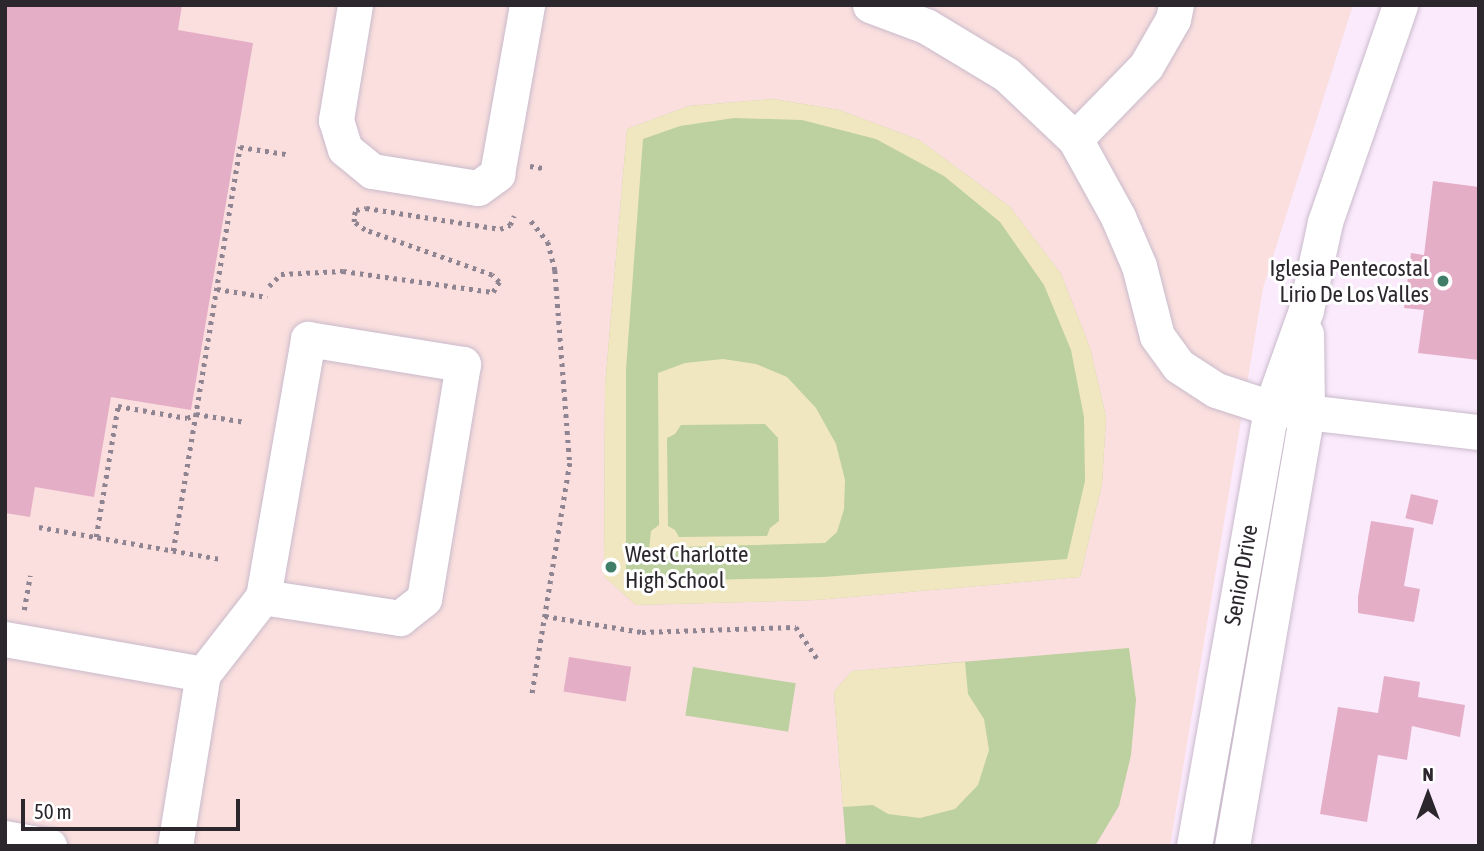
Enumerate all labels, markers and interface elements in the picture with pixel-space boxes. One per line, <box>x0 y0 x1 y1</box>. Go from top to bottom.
place label: Iglesia Pentecostal Lirio De Los Valles <box>1269 254 1429 308</box>
marker: Iglesia Pentecostal Lirio De Los Valles <box>1435 273 1451 289</box>
street label: Senior Drive <box>1219 522 1263 628</box>
place label: West Charlotte High School <box>625 540 748 594</box>
marker: West Charlotte High School <box>603 559 619 575</box>
north arrow <box>1393 760 1463 830</box>
text: N <box>1422 763 1434 785</box>
scale bar <box>24 784 243 828</box>
text: 50 m <box>34 799 72 823</box>

